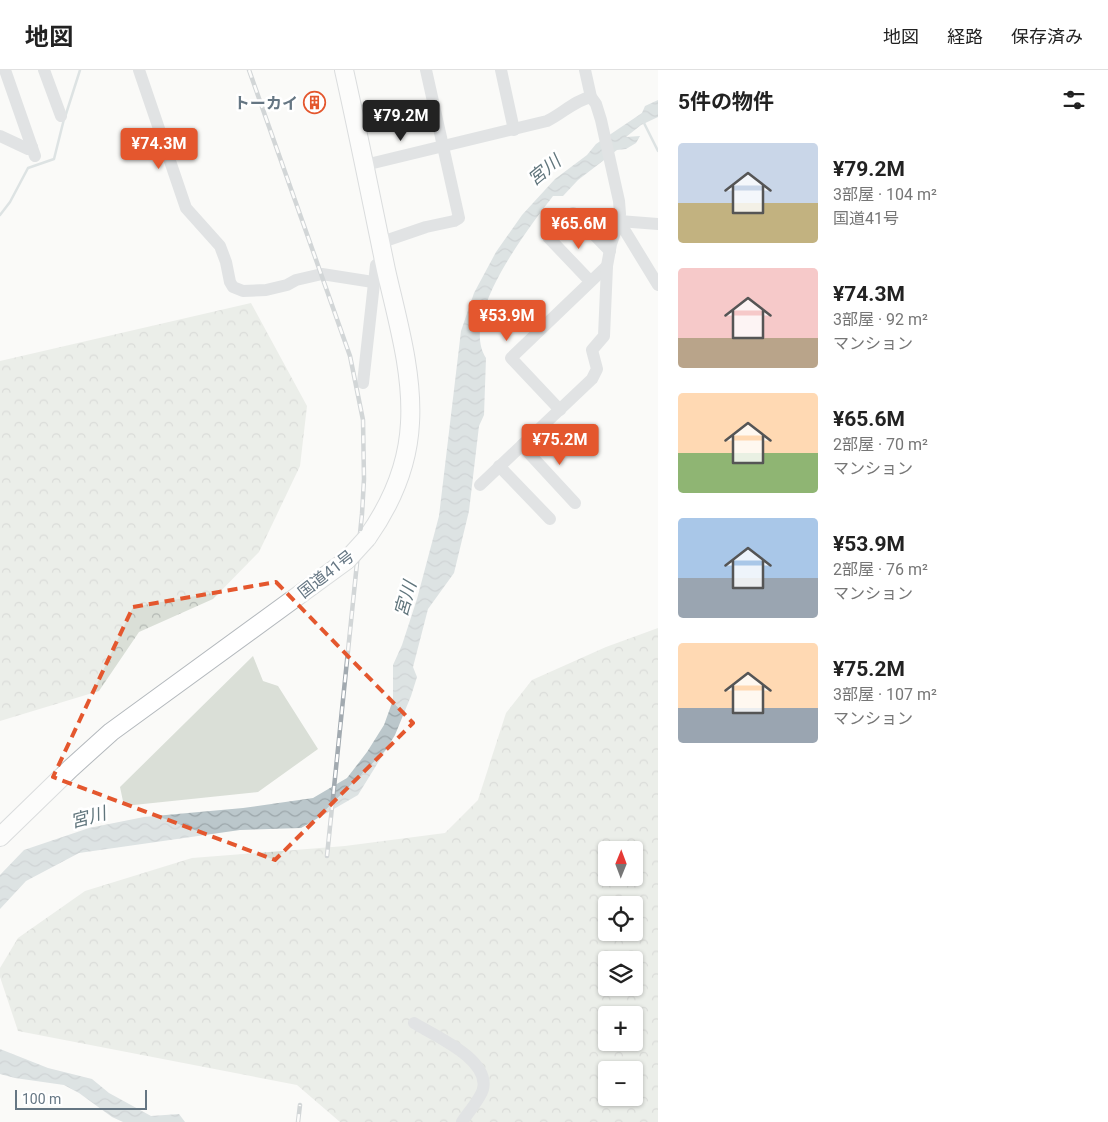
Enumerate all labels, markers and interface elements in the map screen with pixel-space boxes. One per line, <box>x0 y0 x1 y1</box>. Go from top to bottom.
text: 地図 <box>25 23 73 51</box>
text: 地図 <box>883 26 919 47</box>
text: 経路 <box>947 26 983 47</box>
text: 保存済み <box>1011 26 1083 47</box>
icon: filters <box>1060 86 1088 114</box>
text: 5件の物件 <box>678 90 774 114</box>
building icon: トーカイ <box>302 91 326 115</box>
place label: トーカイ <box>234 94 298 113</box>
pin: ¥79.2M <box>360 100 442 142</box>
text: ¥79.2M <box>374 106 428 125</box>
pin: ¥74.3M <box>118 128 200 170</box>
text: ¥74.3M <box>132 134 186 153</box>
water label: 宮川 <box>523 149 566 189</box>
text: ¥79.2M <box>833 157 905 181</box>
icon: home <box>718 163 778 223</box>
text: 3部屋 · 104 m² <box>833 185 937 204</box>
pin: ¥65.6M <box>538 208 620 250</box>
text: 国道41号 <box>833 209 899 228</box>
text: ¥65.6M <box>552 214 606 233</box>
text: ¥74.3M <box>833 282 905 306</box>
icon: home <box>718 288 778 348</box>
pin: ¥53.9M <box>466 300 548 342</box>
text: ¥53.9M <box>480 306 534 325</box>
text: 3部屋 · 92 m² <box>833 310 928 329</box>
text: マンション <box>833 334 913 353</box>
text: ¥65.6M <box>833 407 905 431</box>
icon: home <box>718 413 778 473</box>
pin: ¥75.2M <box>519 424 601 466</box>
text: ¥75.2M <box>533 430 587 449</box>
text: 2部屋 · 70 m² <box>833 435 928 454</box>
text: マンション <box>833 459 913 478</box>
text: ¥53.9M <box>833 532 905 556</box>
icon: home <box>718 538 778 598</box>
street label: 国道41号 <box>294 546 358 602</box>
text: 2部屋 · 76 m² <box>833 560 928 579</box>
water label: 宮川 <box>390 577 421 619</box>
text: マンション <box>833 584 913 603</box>
text: ¥75.2M <box>833 657 905 681</box>
icon: home <box>718 663 778 723</box>
text: 3部屋 · 107 m² <box>833 685 937 704</box>
text: マンション <box>833 709 913 728</box>
water label: 宮川 <box>68 802 110 832</box>
north arrow <box>598 841 642 886</box>
map controls <box>598 841 643 1106</box>
button: locate <box>598 896 643 941</box>
button: layers <box>598 951 643 996</box>
button: + <box>598 1006 643 1051</box>
button: − <box>598 1061 643 1106</box>
scale bar <box>15 1087 148 1110</box>
text: 100 m <box>22 1091 61 1107</box>

